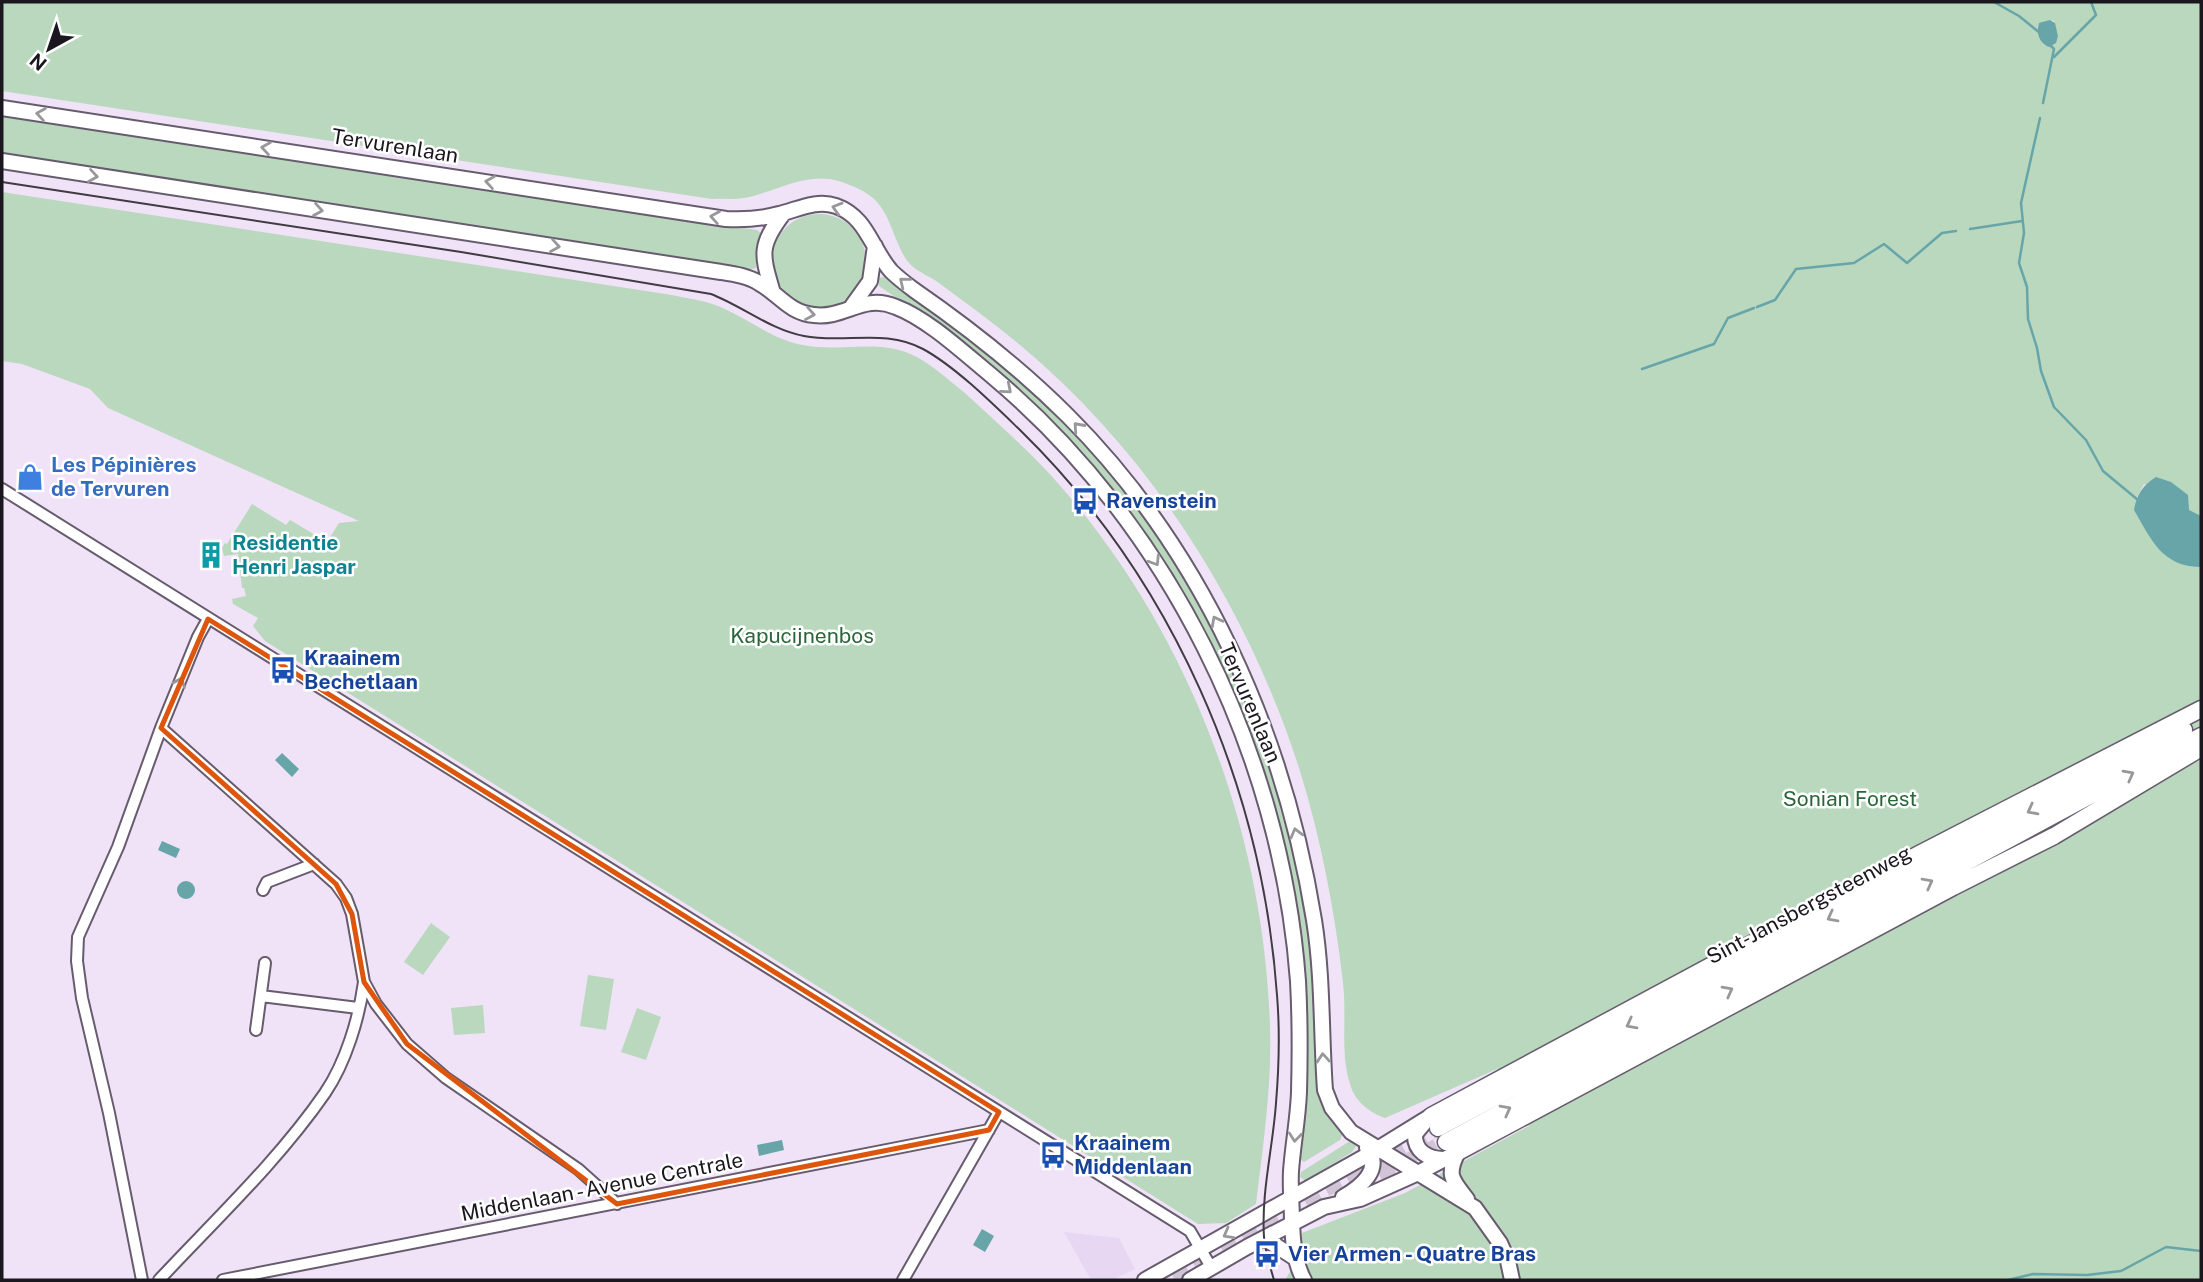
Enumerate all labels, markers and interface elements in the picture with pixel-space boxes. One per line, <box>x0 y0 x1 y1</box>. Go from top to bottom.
north arrow <box>14 14 84 84</box>
text: N <box>25 49 51 75</box>
one-way arrow <box>35 107 46 122</box>
street label: Tervurenlaan <box>330 123 460 168</box>
one-way arrow <box>260 141 271 156</box>
one-way arrow <box>87 168 99 183</box>
one-way arrow <box>485 174 496 189</box>
one-way arrow <box>831 201 843 216</box>
one-way arrow <box>312 202 324 217</box>
one-way arrow <box>709 211 721 226</box>
one-way arrow <box>549 238 561 253</box>
one-way arrow <box>899 277 911 290</box>
one-way arrow <box>804 306 816 321</box>
one-way arrow <box>998 381 1011 393</box>
one-way arrow <box>1074 423 1086 436</box>
place label: Les Pépinières de Tervuren <box>51 452 196 501</box>
shop icon: Les Pépinières de Tervuren <box>15 462 45 492</box>
bus stop icon: Ravenstein <box>1070 486 1100 516</box>
place label: Ravenstein <box>1106 488 1217 513</box>
place label: Residentie Henri Jaspar <box>232 530 356 579</box>
building icon: Residentie Henri Jaspar <box>196 540 226 570</box>
one-way arrow <box>1146 553 1159 566</box>
one-way arrow <box>1211 616 1224 628</box>
park label: Kapucijnenbos <box>730 623 874 648</box>
street label: Tervurenlaan <box>1214 639 1287 767</box>
place label: Kraainem Bechetlaan <box>304 645 418 694</box>
bus stop icon: Kraainem Bechetlaan <box>268 655 298 685</box>
one-way arrow <box>171 677 185 689</box>
one-way arrow <box>2121 770 2134 783</box>
park label: Sonian Forest <box>1783 786 1917 811</box>
one-way arrow <box>2027 801 2040 815</box>
one-way arrow <box>1290 827 1304 839</box>
street label: Sint-Jansbergsteenweg <box>1702 840 1915 969</box>
one-way arrow <box>1921 878 1933 891</box>
one-way arrow <box>1827 909 1839 922</box>
one-way arrow <box>1721 985 1733 999</box>
one-way arrow <box>1626 1016 1638 1029</box>
one-way arrow <box>1316 1053 1331 1064</box>
one-way arrow <box>1499 1105 1511 1118</box>
place label: Kraainem Middenlaan <box>1074 1130 1192 1179</box>
one-way arrow <box>1288 1132 1303 1143</box>
bus stop icon: Kraainem Middenlaan <box>1038 1140 1068 1170</box>
street label: Middenlaan - Avenue Centrale <box>459 1147 745 1226</box>
one-way arrow <box>1223 1226 1236 1239</box>
bus stop icon: Vier Armen - Quatre Bras <box>1252 1239 1282 1269</box>
place label: Vier Armen - Quatre Bras <box>1288 1241 1536 1266</box>

